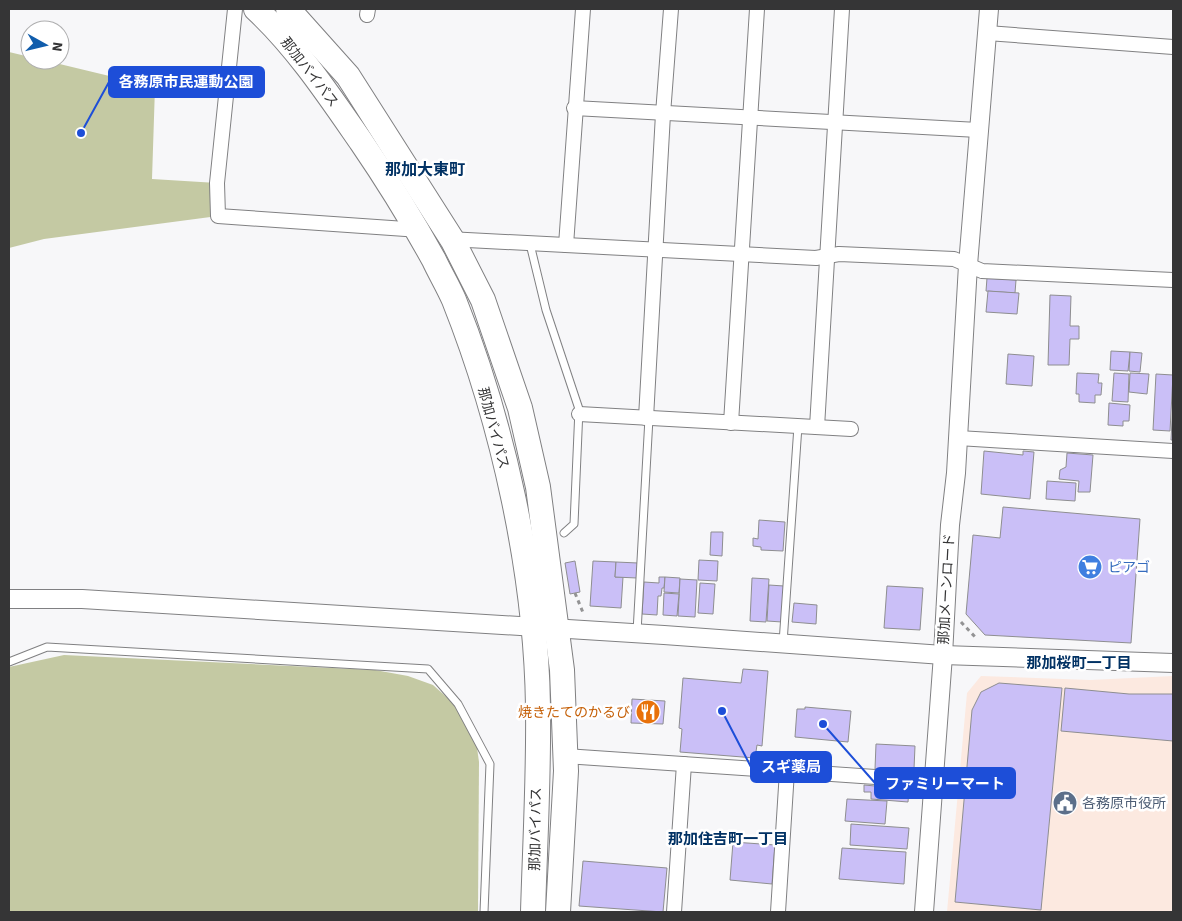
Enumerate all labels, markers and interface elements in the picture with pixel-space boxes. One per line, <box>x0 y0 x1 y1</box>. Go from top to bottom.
north arrow <box>20 20 70 70</box>
street label: 那加バイパス <box>276 33 343 112</box>
text: N <box>46 41 67 53</box>
callout: 各務原市民運動公園 <box>109 67 264 97</box>
text: 各務原市民運動公園 <box>118 72 254 93</box>
district label: 那加大東町 <box>385 159 465 181</box>
street label: 那加バイパス <box>473 385 514 471</box>
street label: 那加メーンロード <box>934 533 960 645</box>
supermarket icon: ピアゴ <box>1077 554 1103 580</box>
place label: ピアゴ <box>1108 558 1150 578</box>
district label: 那加桜町一丁目 <box>1026 653 1132 674</box>
restaurant icon: 焼きたてのかるび <box>635 699 661 725</box>
place label: 焼きたてのかるび <box>518 703 630 723</box>
callout: スギ薬局 <box>751 752 831 782</box>
text: スギ薬局 <box>761 757 821 778</box>
callout: ファミリーマート <box>875 768 1015 798</box>
text: ファミリーマート <box>885 774 1005 795</box>
street label: 那加バイパス <box>525 787 547 871</box>
public building icon: 各務原市役所 <box>1052 790 1078 816</box>
place label: 各務原市役所 <box>1082 794 1166 814</box>
district label: 那加住吉町一丁目 <box>668 829 788 850</box>

